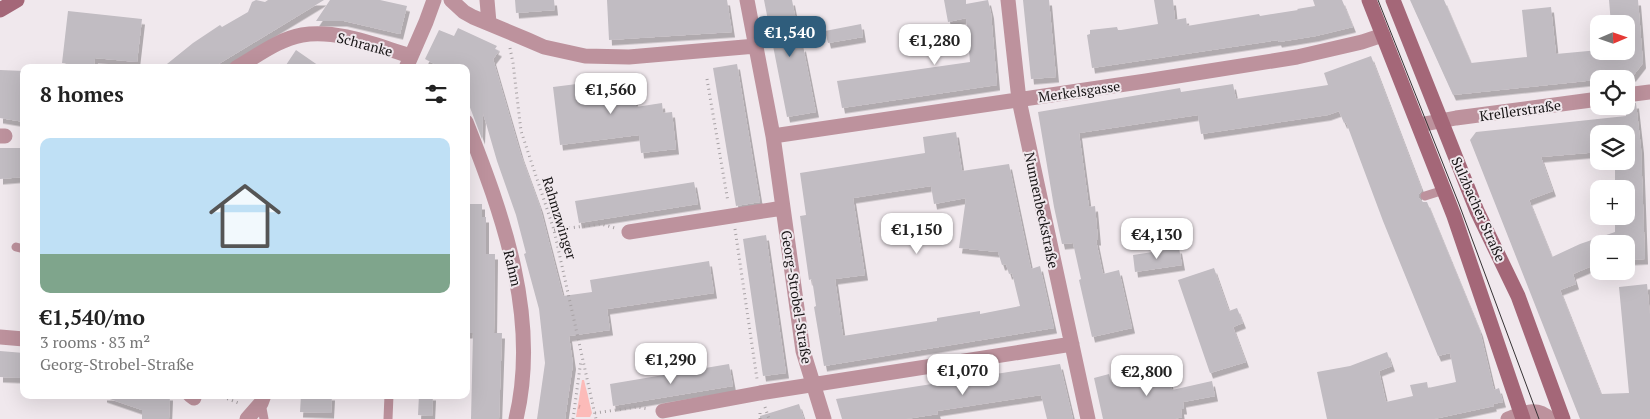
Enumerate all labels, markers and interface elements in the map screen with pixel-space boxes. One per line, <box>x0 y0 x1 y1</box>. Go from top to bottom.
pin: €1,540 <box>749 15 831 58</box>
north arrow <box>1590 15 1635 60</box>
map controls <box>1590 15 1635 280</box>
text: €1,540 <box>765 21 815 43</box>
pin: €1,280 <box>894 23 976 66</box>
street label: Schranke <box>335 27 395 61</box>
text: €1,280 <box>910 29 960 51</box>
button: locate <box>1590 70 1635 115</box>
pin: €1,560 <box>570 72 652 115</box>
street label: Merkelsgasse <box>1037 76 1121 106</box>
text: €1,560 <box>586 78 636 100</box>
text: 8 homes <box>40 80 124 108</box>
icon: filters <box>422 80 450 108</box>
street label: Krellerstraße <box>1478 95 1562 125</box>
button: layers <box>1590 125 1635 170</box>
street label: Nunnenbeckstraße <box>1020 150 1064 270</box>
street label: Sulzbacher Straße <box>1447 154 1511 264</box>
icon: home <box>200 171 290 261</box>
street label: Rahmzwinger <box>538 174 582 262</box>
button: + <box>1590 180 1635 225</box>
pin: €1,150 <box>876 212 958 255</box>
text: €1,150 <box>892 218 942 240</box>
pin: €4,130 <box>1116 218 1198 260</box>
text: €4,130 <box>1132 223 1182 245</box>
street label: Georg-Strobel-Straße <box>777 229 817 365</box>
button: − <box>1590 235 1635 280</box>
street label: Rahm <box>500 248 526 288</box>
text: €1,540/mo <box>40 303 145 331</box>
text: 3 rooms · 83 m² <box>40 331 150 353</box>
pin: €1,290 <box>630 342 712 385</box>
text: €1,290 <box>646 348 696 370</box>
text: Georg-Strobel-Straße <box>40 353 194 375</box>
pin: €1,070 <box>922 354 1004 396</box>
pin: €2,800 <box>1106 354 1188 397</box>
text: €1,070 <box>938 359 988 381</box>
text: €2,800 <box>1122 360 1172 382</box>

